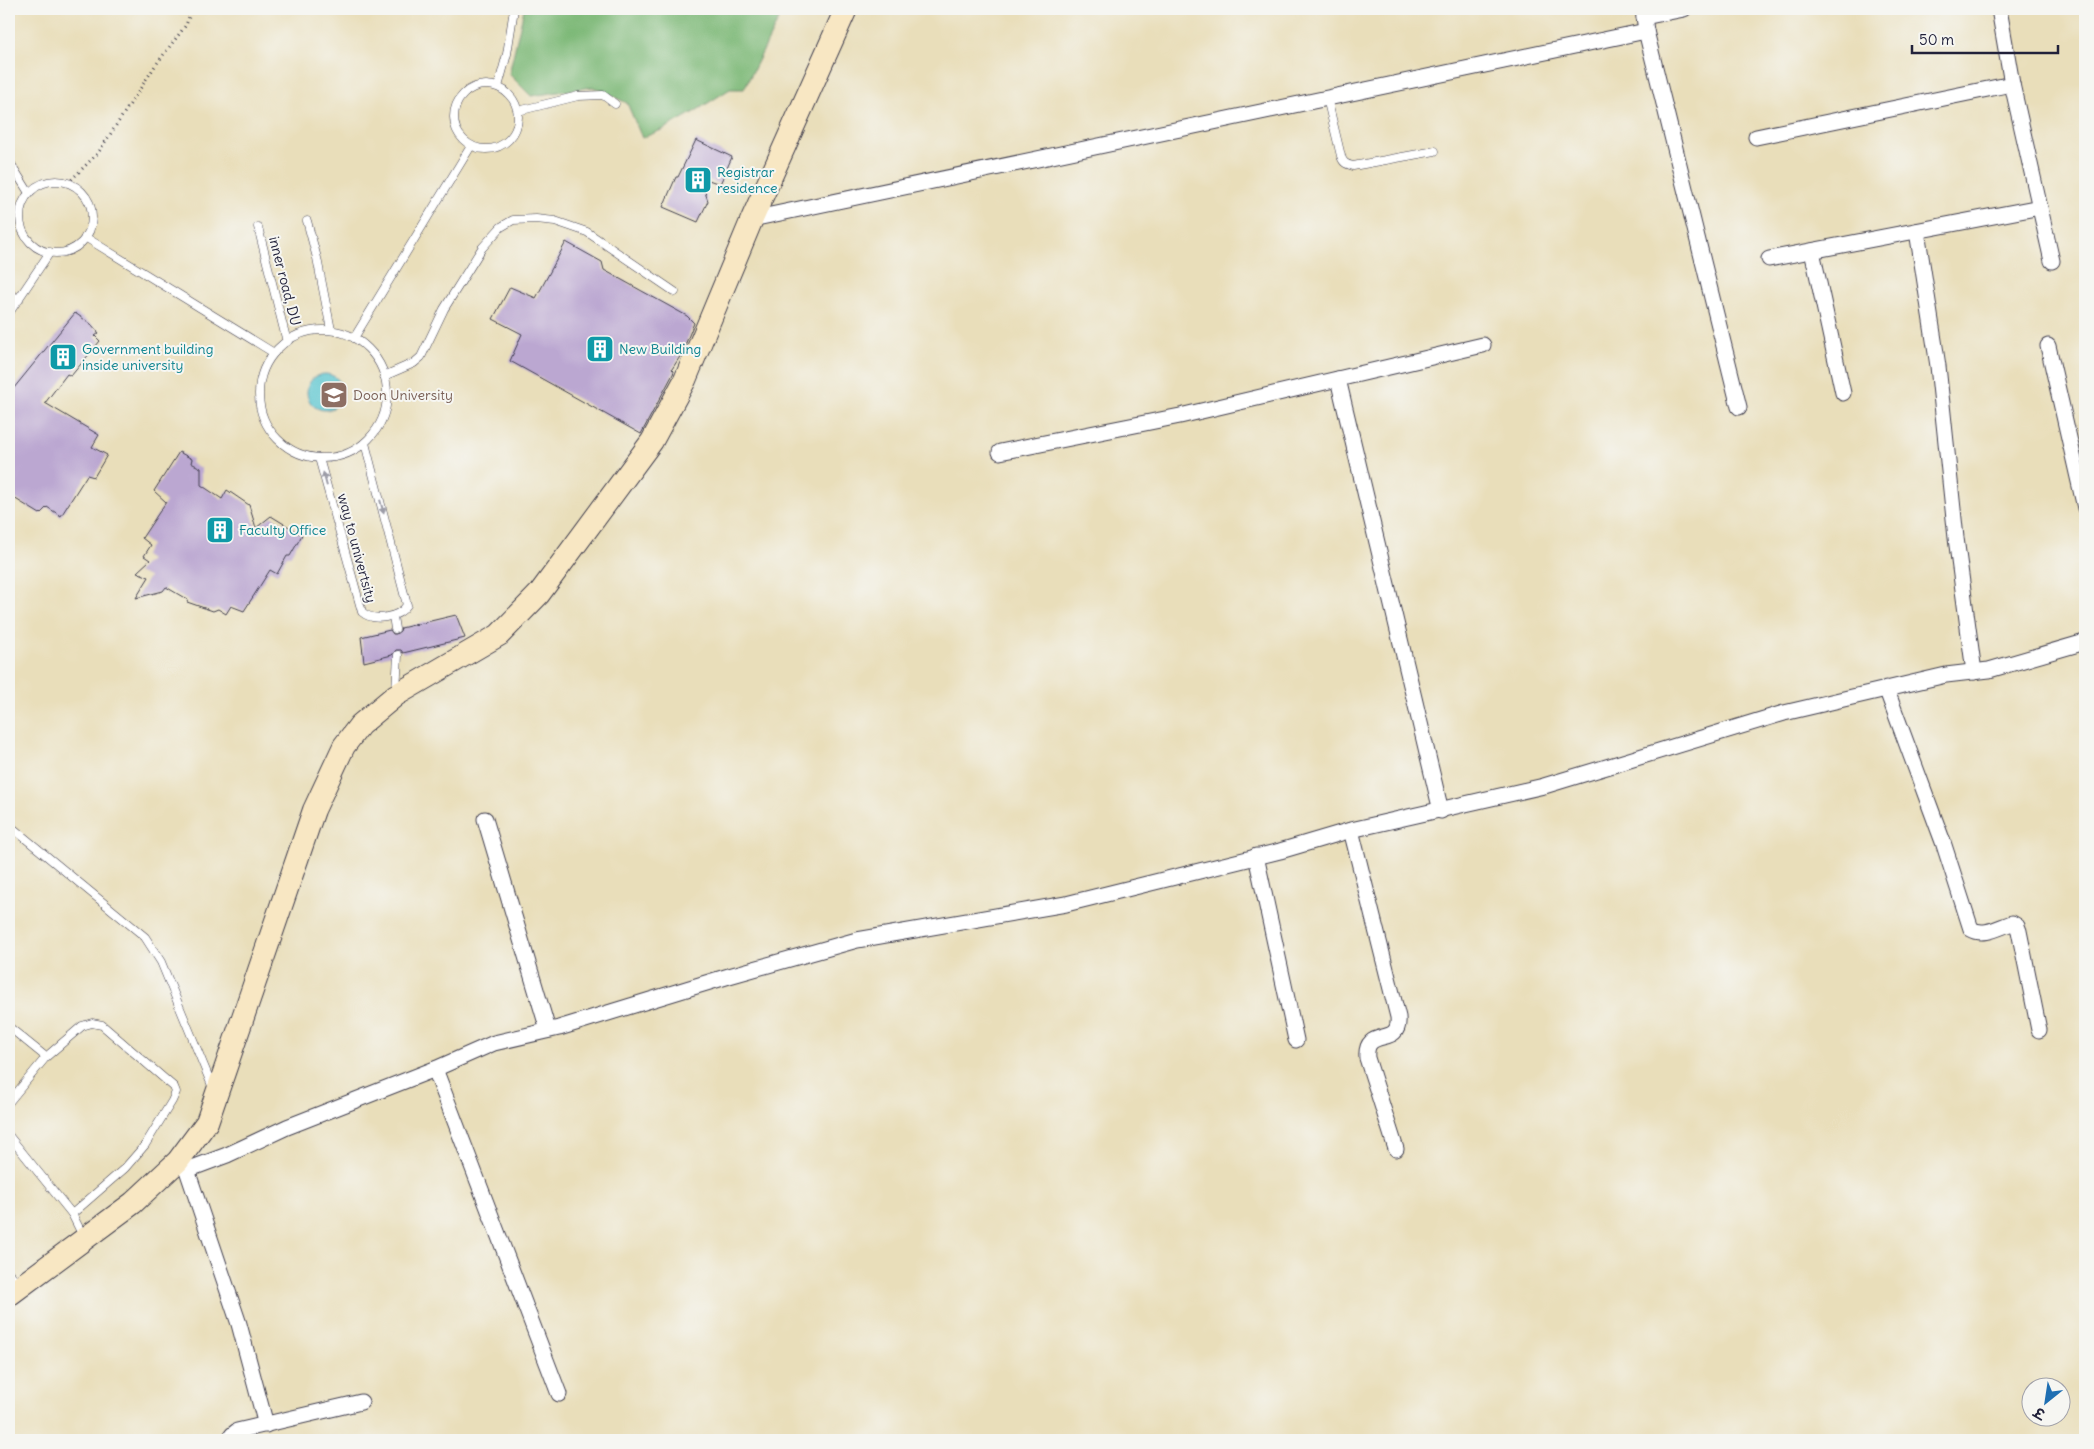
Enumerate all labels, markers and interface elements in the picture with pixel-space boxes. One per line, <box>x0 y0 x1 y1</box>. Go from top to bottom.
scale bar <box>1912 22 2058 54</box>
text: 50 m <box>1919 30 1954 49</box>
place label: Registrar residence <box>717 163 778 197</box>
building icon: Registrar residence <box>683 165 713 195</box>
street label: inner road, DU <box>265 235 305 327</box>
building icon: New Building <box>585 334 615 364</box>
place label: Government building inside university <box>82 340 213 374</box>
place label: New Building <box>619 340 701 358</box>
building icon: Government building inside university <box>48 342 78 372</box>
school or university icon: Doon University <box>319 380 349 410</box>
place label: Doon University <box>353 386 453 404</box>
one-way arrow <box>321 472 329 487</box>
street label: way to univertsity <box>334 491 380 605</box>
one-way arrow <box>378 499 386 514</box>
building icon: Faculty Office <box>205 515 235 545</box>
place label: Faculty Office <box>239 521 326 539</box>
north arrow <box>2022 1376 2072 1426</box>
text: उ <box>2030 1402 2050 1424</box>

